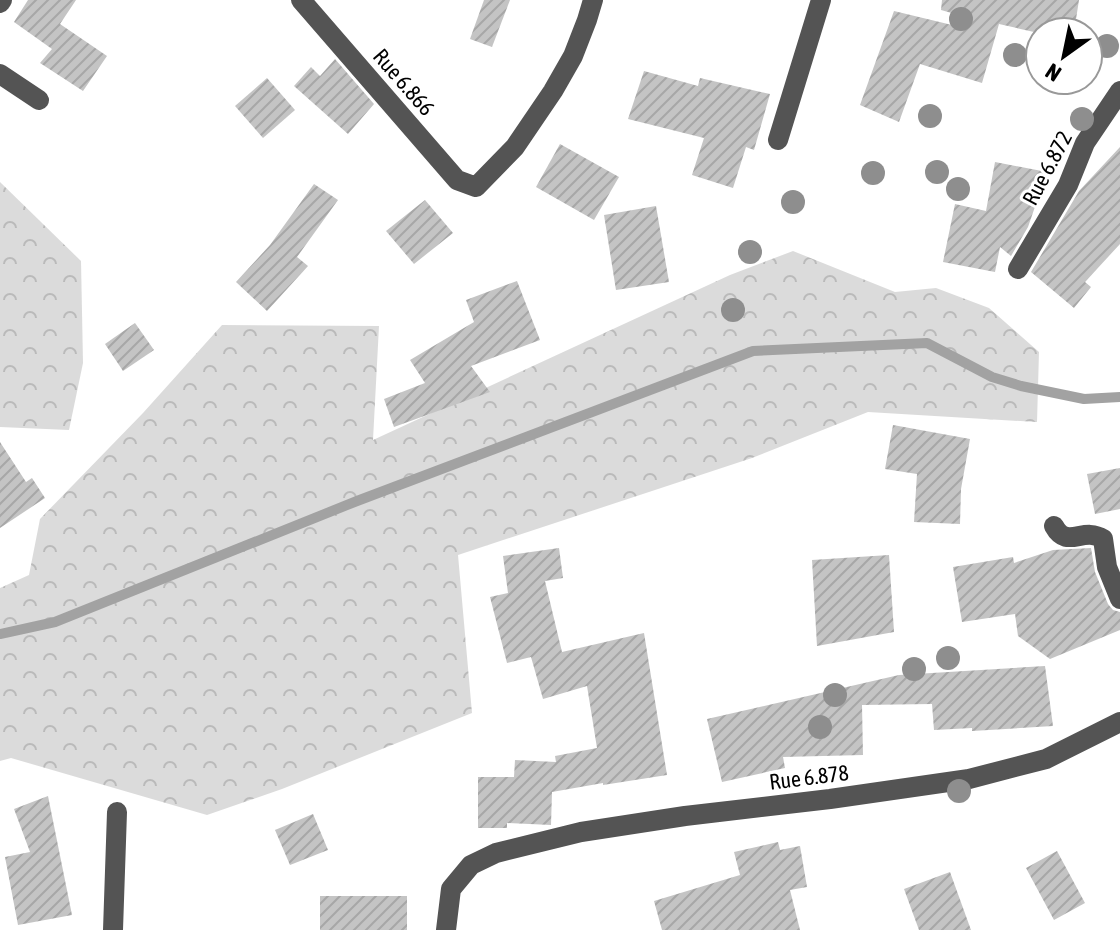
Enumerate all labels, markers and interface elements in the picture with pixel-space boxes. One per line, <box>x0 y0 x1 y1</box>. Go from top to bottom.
north arrow <box>1024 16 1104 96</box>
street label: Rue 6.866 <box>368 43 440 121</box>
text: N <box>1041 58 1066 87</box>
street label: Rue 6.872 <box>1017 127 1077 209</box>
street label: Rue 6.878 <box>768 759 850 795</box>

